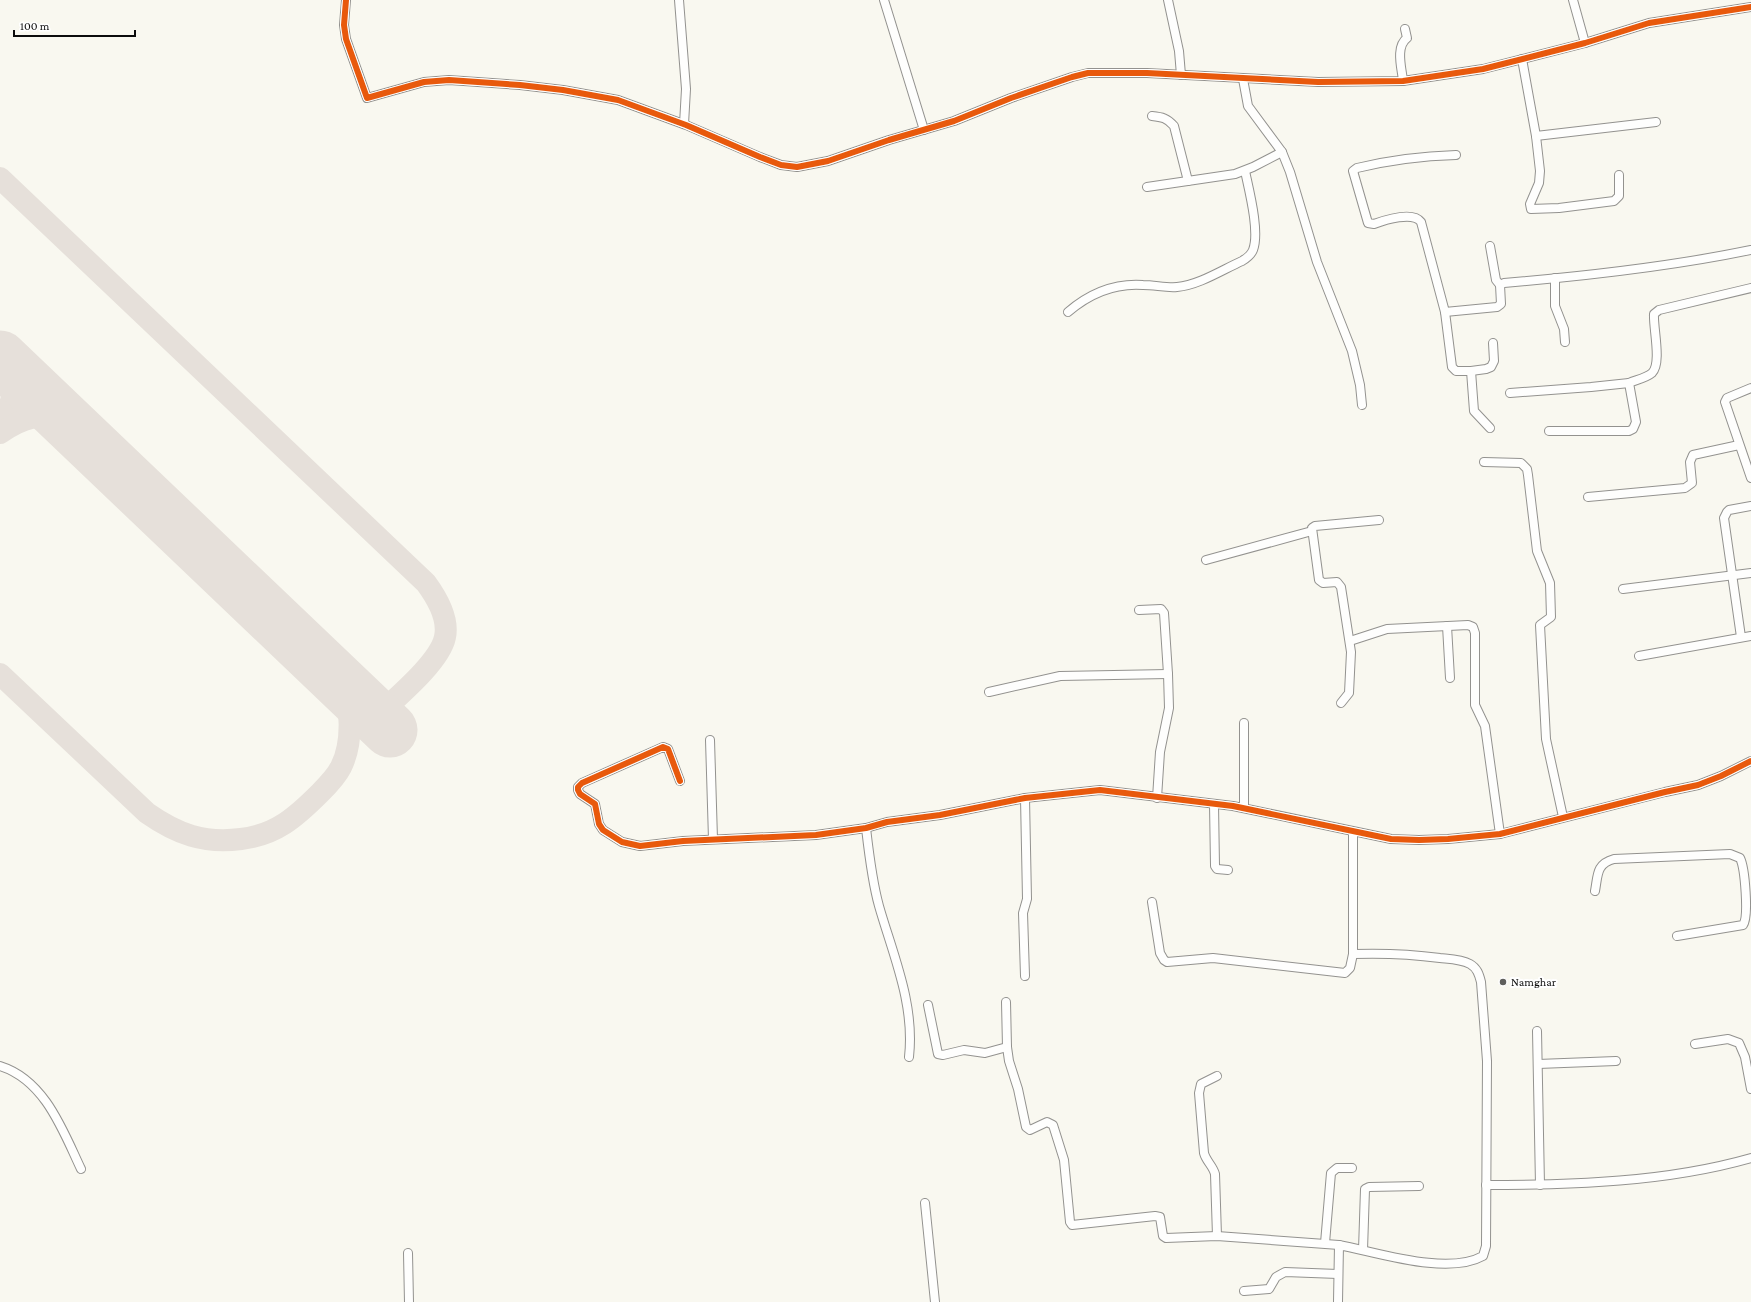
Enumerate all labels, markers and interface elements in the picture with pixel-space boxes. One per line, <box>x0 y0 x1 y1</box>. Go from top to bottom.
scale bar <box>14 12 135 38</box>
text: 100 m <box>20 19 50 33</box>
place label: Namghar <box>1511 975 1557 989</box>
marker: Namghar <box>1498 977 1508 987</box>

